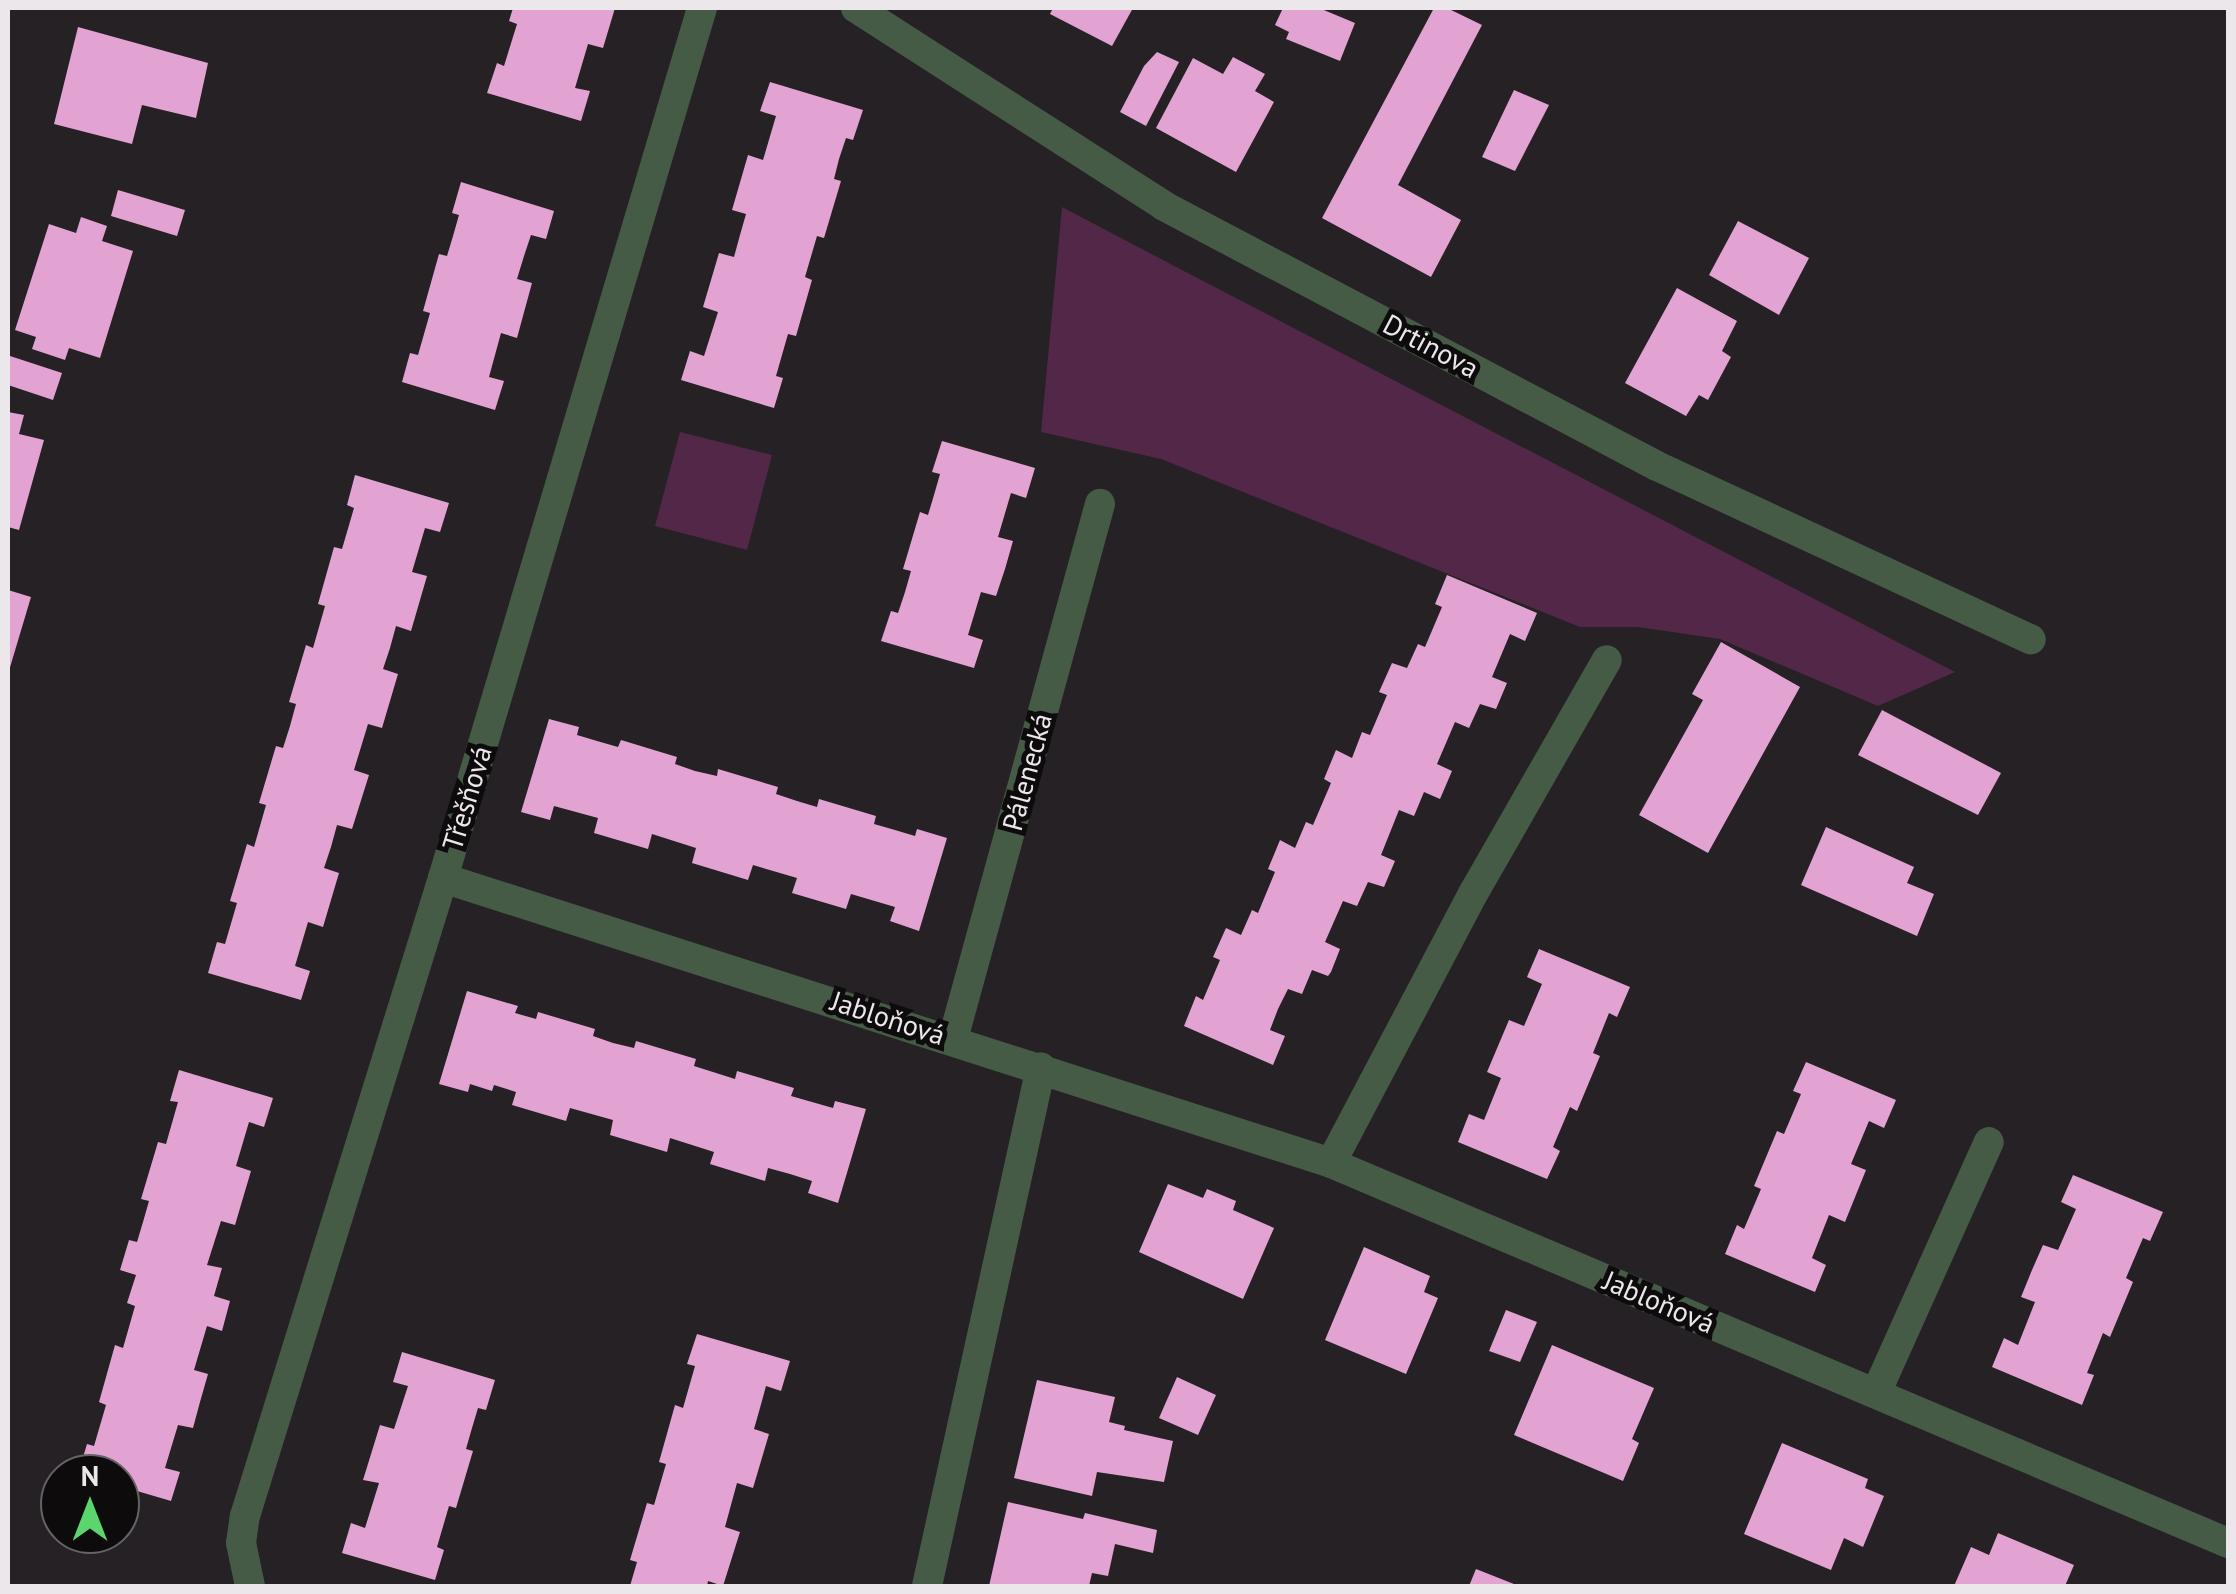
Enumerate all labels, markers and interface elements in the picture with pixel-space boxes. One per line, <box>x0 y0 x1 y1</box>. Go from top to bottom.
street label: Drtinova <box>1378 307 1484 385</box>
street label: Pálenecká <box>995 710 1059 834</box>
street label: Třešňová <box>435 742 499 854</box>
street label: Jabloňová <box>827 984 949 1052</box>
street label: Jabloňová <box>1598 1264 1720 1340</box>
north arrow <box>40 1454 140 1554</box>
text: N <box>81 1457 99 1494</box>

